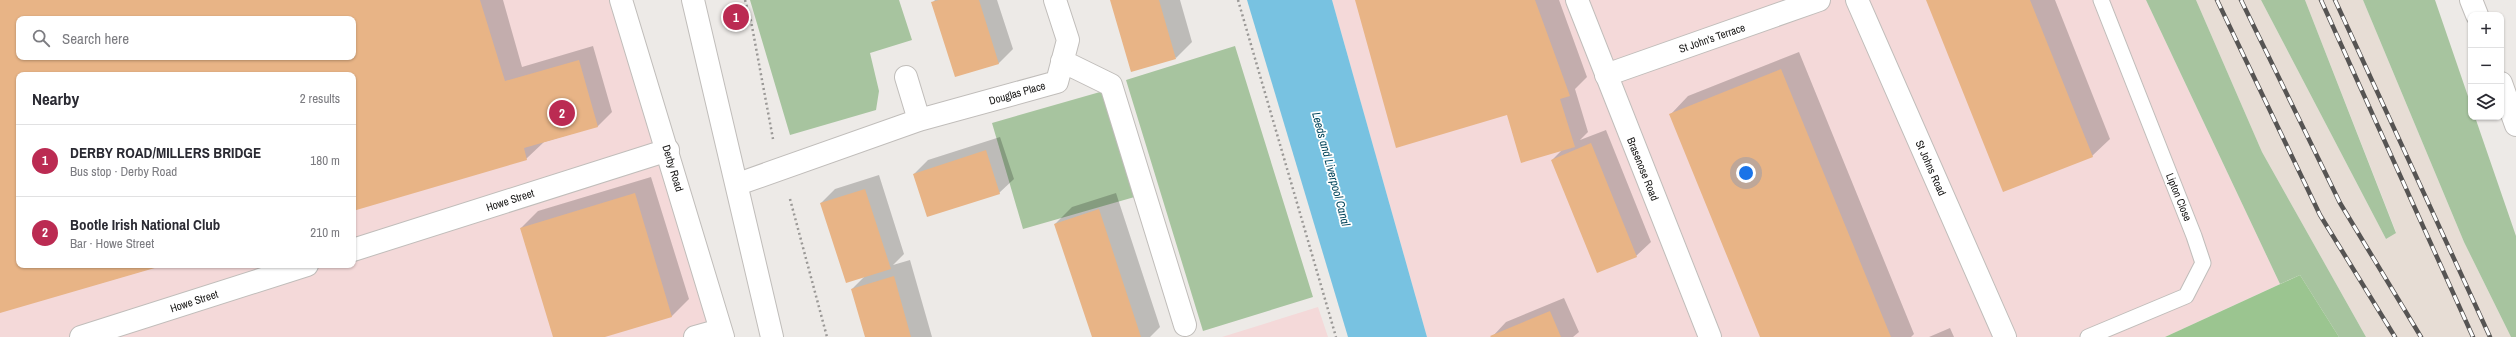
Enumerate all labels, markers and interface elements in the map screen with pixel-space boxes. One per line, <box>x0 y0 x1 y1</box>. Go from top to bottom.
pin: 1 <box>723 2 749 32</box>
map controls <box>2468 12 2504 120</box>
button: + <box>2468 12 2504 48</box>
search box <box>16 16 356 60</box>
street label: St John's Terrace <box>1677 20 1747 56</box>
icon: search <box>30 27 52 49</box>
text: Search here <box>62 28 129 49</box>
button: − <box>2468 48 2504 84</box>
street label: Douglas Place <box>987 78 1047 108</box>
button: layers <box>2468 84 2504 120</box>
text: Nearby <box>32 87 79 110</box>
text: 2 results <box>300 90 340 107</box>
pin: 2 <box>549 98 575 128</box>
water label: Leeds and Liverpool Canal <box>1308 110 1354 229</box>
street label: Brasenose Road <box>1624 135 1662 203</box>
street label: St Johns Road <box>1913 138 1949 198</box>
text: DERBY ROAD/MILLERS BRIDGE <box>70 142 261 163</box>
street label: Derby Road <box>659 143 687 193</box>
text: 1 <box>42 152 48 169</box>
text: 180 m <box>310 152 340 169</box>
text: Bus stop · Derby Road <box>70 163 177 180</box>
your location <box>1736 163 1756 183</box>
street label: Lipton Close <box>2163 171 2195 223</box>
street label: Howe Street <box>484 186 536 214</box>
text: Bootle Irish National Club <box>70 214 220 235</box>
text: 2 <box>42 224 48 241</box>
text: 210 m <box>310 224 340 241</box>
text: Bar · Howe Street <box>70 235 154 252</box>
street label: Howe Street <box>168 287 220 315</box>

